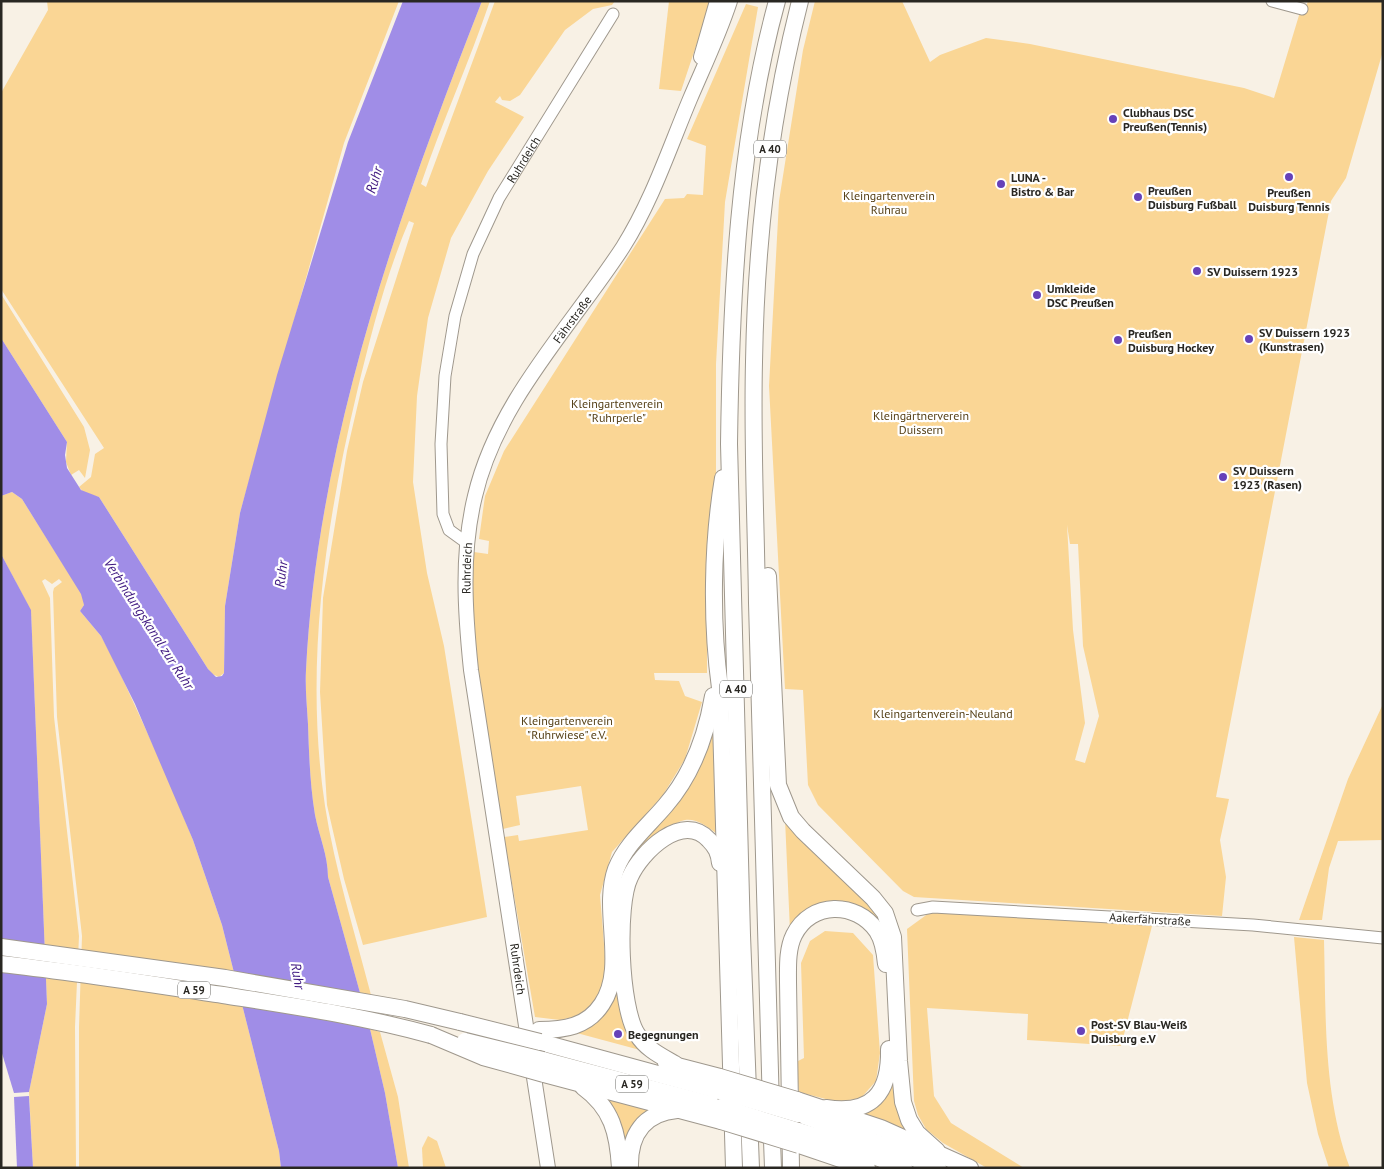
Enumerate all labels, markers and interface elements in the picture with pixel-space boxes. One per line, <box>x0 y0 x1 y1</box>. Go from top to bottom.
place label: Clubhaus DSC Preußen(Tennis) <box>1123 105 1207 134</box>
marker: Clubhaus DSC Preußen(Tennis) <box>1107 113 1119 125</box>
street label: Ruhrdeich <box>503 133 543 185</box>
road number: A 40 <box>754 140 786 158</box>
water label: Ruhr <box>361 163 387 195</box>
place label: LUNA - Bistro & Bar <box>1011 170 1075 199</box>
marker: Preußen Duisburg Tennis <box>1283 171 1295 183</box>
marker: LUNA - Bistro & Bar <box>995 178 1007 190</box>
place label: Preußen Duisburg Fußball <box>1148 183 1237 212</box>
place label: Preußen Duisburg Tennis <box>1248 185 1330 214</box>
park label: Kleingartenverein Ruhrau <box>843 188 935 217</box>
marker: Preußen Duisburg Fußball <box>1132 191 1144 203</box>
place label: SV Duissern 1923 <box>1207 264 1298 279</box>
marker: SV Duissern 1923 <box>1191 265 1203 277</box>
place label: Umkleide DSC Preußen <box>1047 281 1114 310</box>
marker: Umkleide DSC Preußen <box>1031 289 1043 301</box>
street label: Fährstraße <box>549 292 594 346</box>
place label: SV Duissern 1923 (Kunstrasen) <box>1259 325 1350 354</box>
place label: Preußen Duisburg Hockey <box>1128 326 1214 355</box>
marker: SV Duissern 1923 (Kunstrasen) <box>1243 333 1255 345</box>
marker: Preußen Duisburg Hockey <box>1112 334 1124 346</box>
park label: Kleingartenverein "Ruhrperle" <box>571 396 663 425</box>
park label: Kleingärtnerverein Duissern <box>873 408 969 437</box>
place label: SV Duissern 1923 (Rasen) <box>1233 463 1302 492</box>
marker: SV Duissern 1923 (Rasen) <box>1217 471 1229 483</box>
street label: Ruhrdeich <box>458 542 475 594</box>
water label: Verbindungskanal zur Ruhr <box>100 555 199 694</box>
water label: Ruhr <box>270 558 292 588</box>
road number: A 40 <box>720 681 752 698</box>
park label: Kleingartenverein-Neuland <box>873 706 1013 721</box>
park label: Kleingartenverein "Ruhrwiese" e.V. <box>521 713 613 742</box>
street label: Aakerfährstraße <box>1109 909 1191 929</box>
street label: Ruhrdeich <box>507 942 529 996</box>
water label: Ruhr <box>287 961 309 992</box>
road number: A 59 <box>178 982 210 998</box>
place label: Post-SV Blau-Weiß Duisburg e.V <box>1091 1017 1188 1046</box>
marker: Post-SV Blau-Weiß Duisburg e.V <box>1075 1025 1087 1037</box>
place label: Begegnungen <box>628 1027 699 1042</box>
marker: Begegnungen <box>612 1028 624 1040</box>
road number: A 59 <box>616 1076 648 1092</box>

